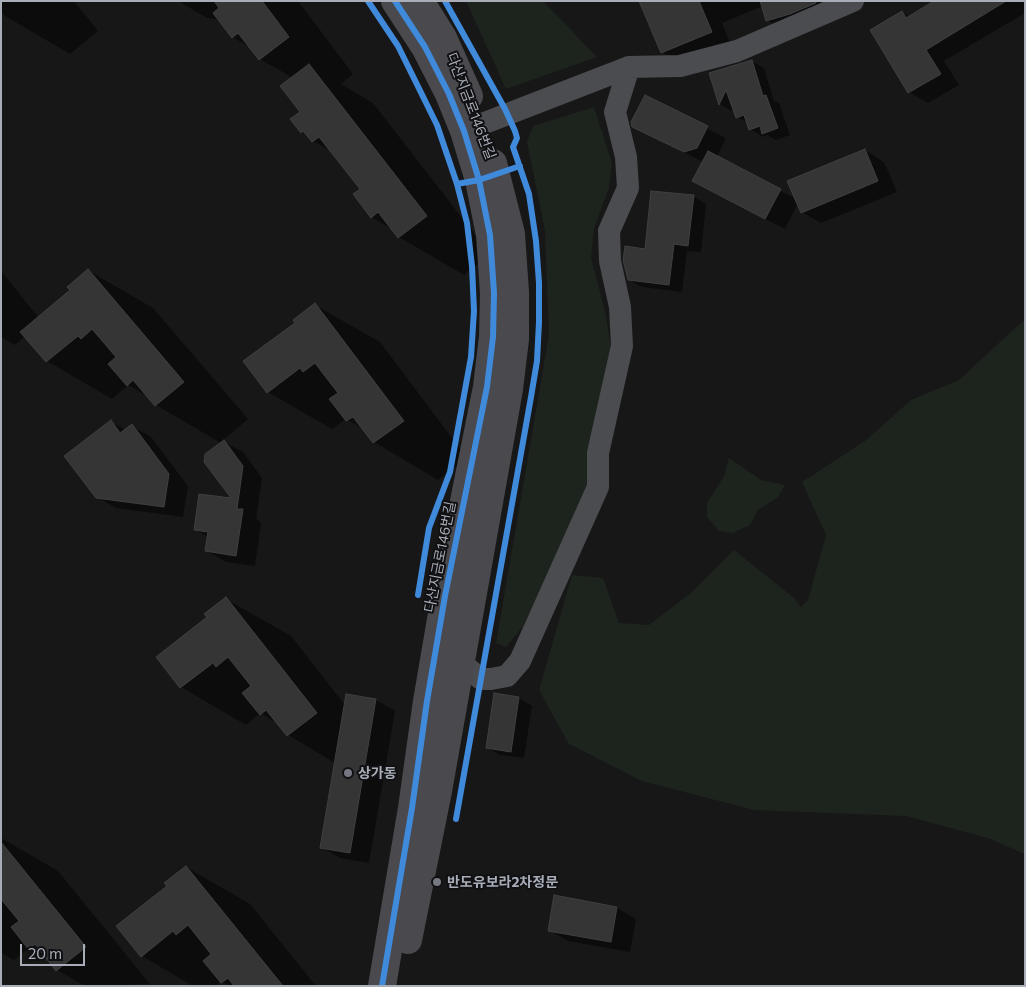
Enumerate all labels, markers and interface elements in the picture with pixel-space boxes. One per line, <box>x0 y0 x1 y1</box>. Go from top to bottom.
street label: 다산지금로146번길 <box>443 50 499 162</box>
street label: 다산지금로146번길 <box>421 500 459 614</box>
place label: 상가동 <box>358 765 397 781</box>
marker: 상가동 <box>342 767 354 779</box>
place label: 반도유보라2차정문 <box>447 874 558 890</box>
marker: 반도유보라2차정문 <box>431 876 443 888</box>
scale bar <box>22 934 88 966</box>
text: 20 m <box>28 944 62 962</box>

